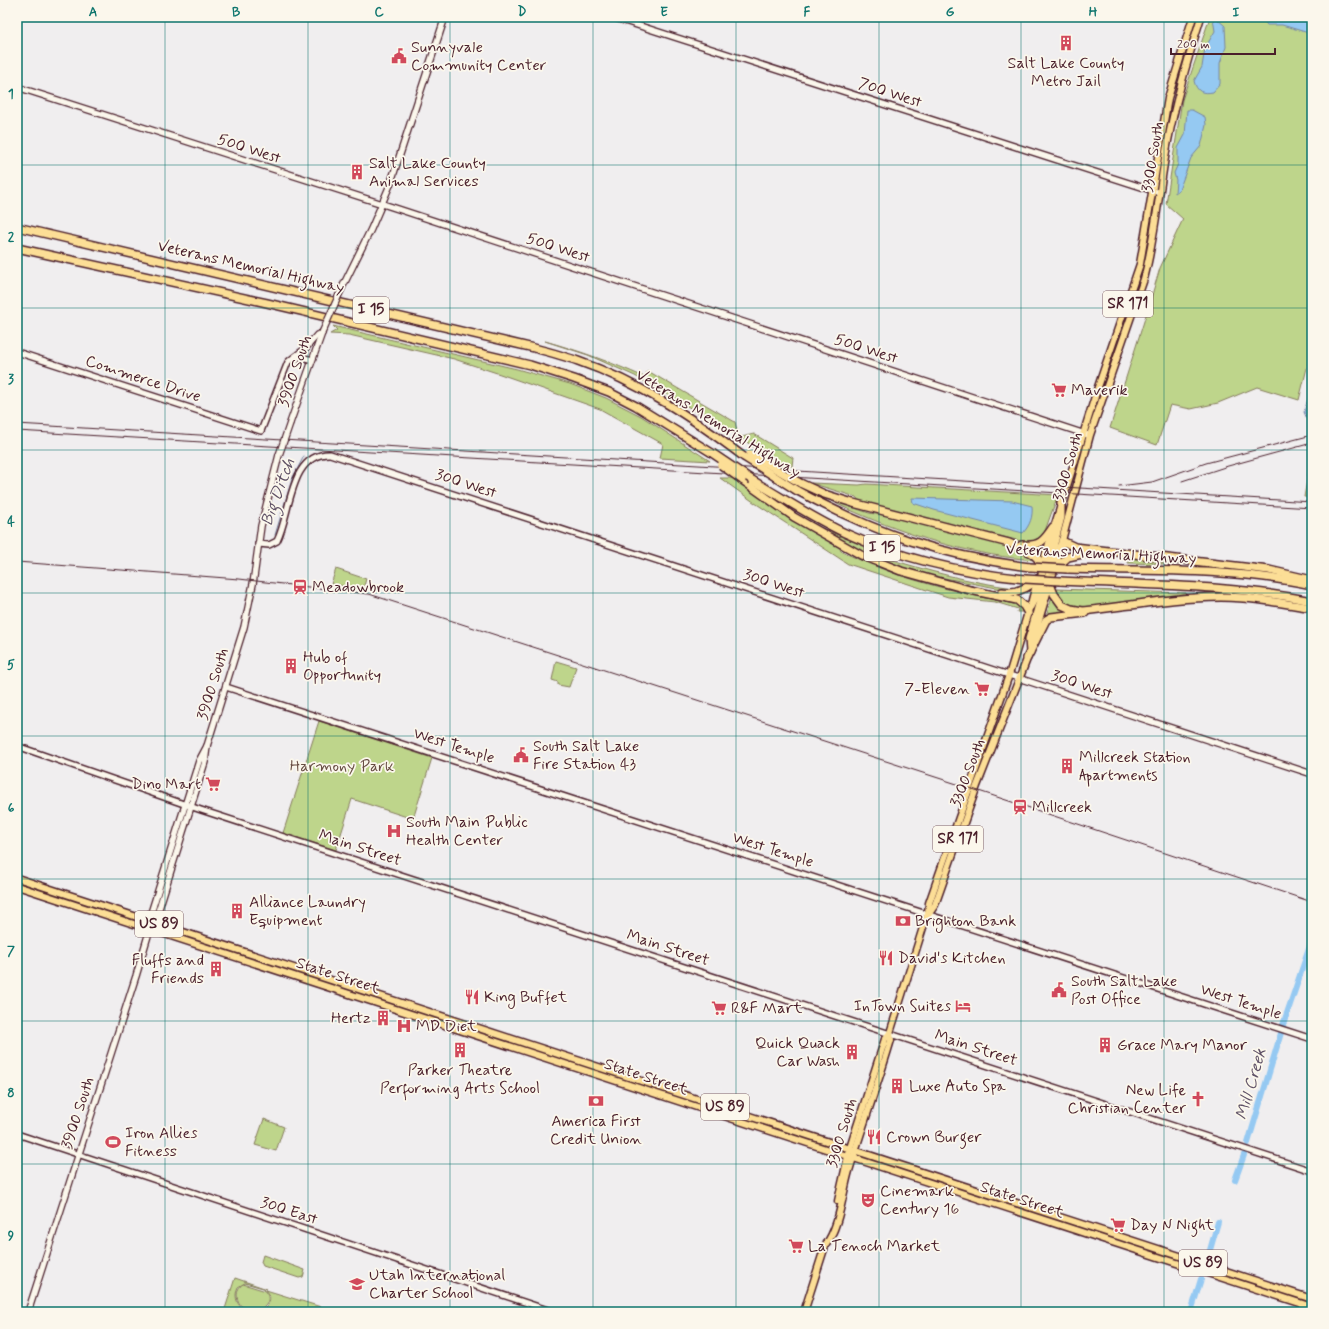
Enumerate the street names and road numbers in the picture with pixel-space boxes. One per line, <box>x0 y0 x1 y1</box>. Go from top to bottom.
street label: 700 West <box>856 73 924 113</box>
street label: 3300 South <box>1137 120 1169 194</box>
street label: 500 West <box>215 129 283 169</box>
street label: 500 West <box>524 228 592 268</box>
street label: Veterans Memorial Highway <box>155 235 346 300</box>
road number: SR 171 <box>1103 291 1153 317</box>
road number: I 15 <box>353 297 389 323</box>
street label: 500 West <box>832 329 900 369</box>
street label: 3900 South <box>273 332 317 410</box>
street label: Commerce Drive <box>83 350 203 408</box>
street label: Veterans Memorial Highway <box>631 365 804 484</box>
street label: 3300 South <box>1048 430 1088 504</box>
street label: 300 West <box>433 464 499 504</box>
road number: I 15 <box>864 535 900 561</box>
street label: Veterans Memorial Highway <box>1005 539 1197 570</box>
street label: 300 West <box>741 564 807 604</box>
street label: 3900 South <box>192 645 234 723</box>
street label: 300 West <box>1049 665 1115 705</box>
street label: West Temple <box>411 723 497 769</box>
street label: 3300 South <box>945 736 991 810</box>
street label: Main Street <box>316 825 405 871</box>
road number: SR 171 <box>933 826 983 852</box>
street label: West Temple <box>730 827 816 873</box>
road number: US 89 <box>135 911 183 937</box>
street label: Main Street <box>624 925 713 971</box>
street label: State Street <box>293 953 383 1000</box>
street label: West Temple <box>1198 979 1284 1025</box>
street label: Main Street <box>932 1025 1021 1071</box>
street label: State Street <box>601 1054 691 1101</box>
street label: 3900 South <box>57 1074 99 1152</box>
road number: US 89 <box>701 1094 749 1120</box>
street label: 3300 South <box>821 1096 863 1170</box>
street label: State Street <box>977 1177 1067 1224</box>
street label: 300 East <box>258 1192 320 1230</box>
road number: US 89 <box>1179 1250 1227 1276</box>

